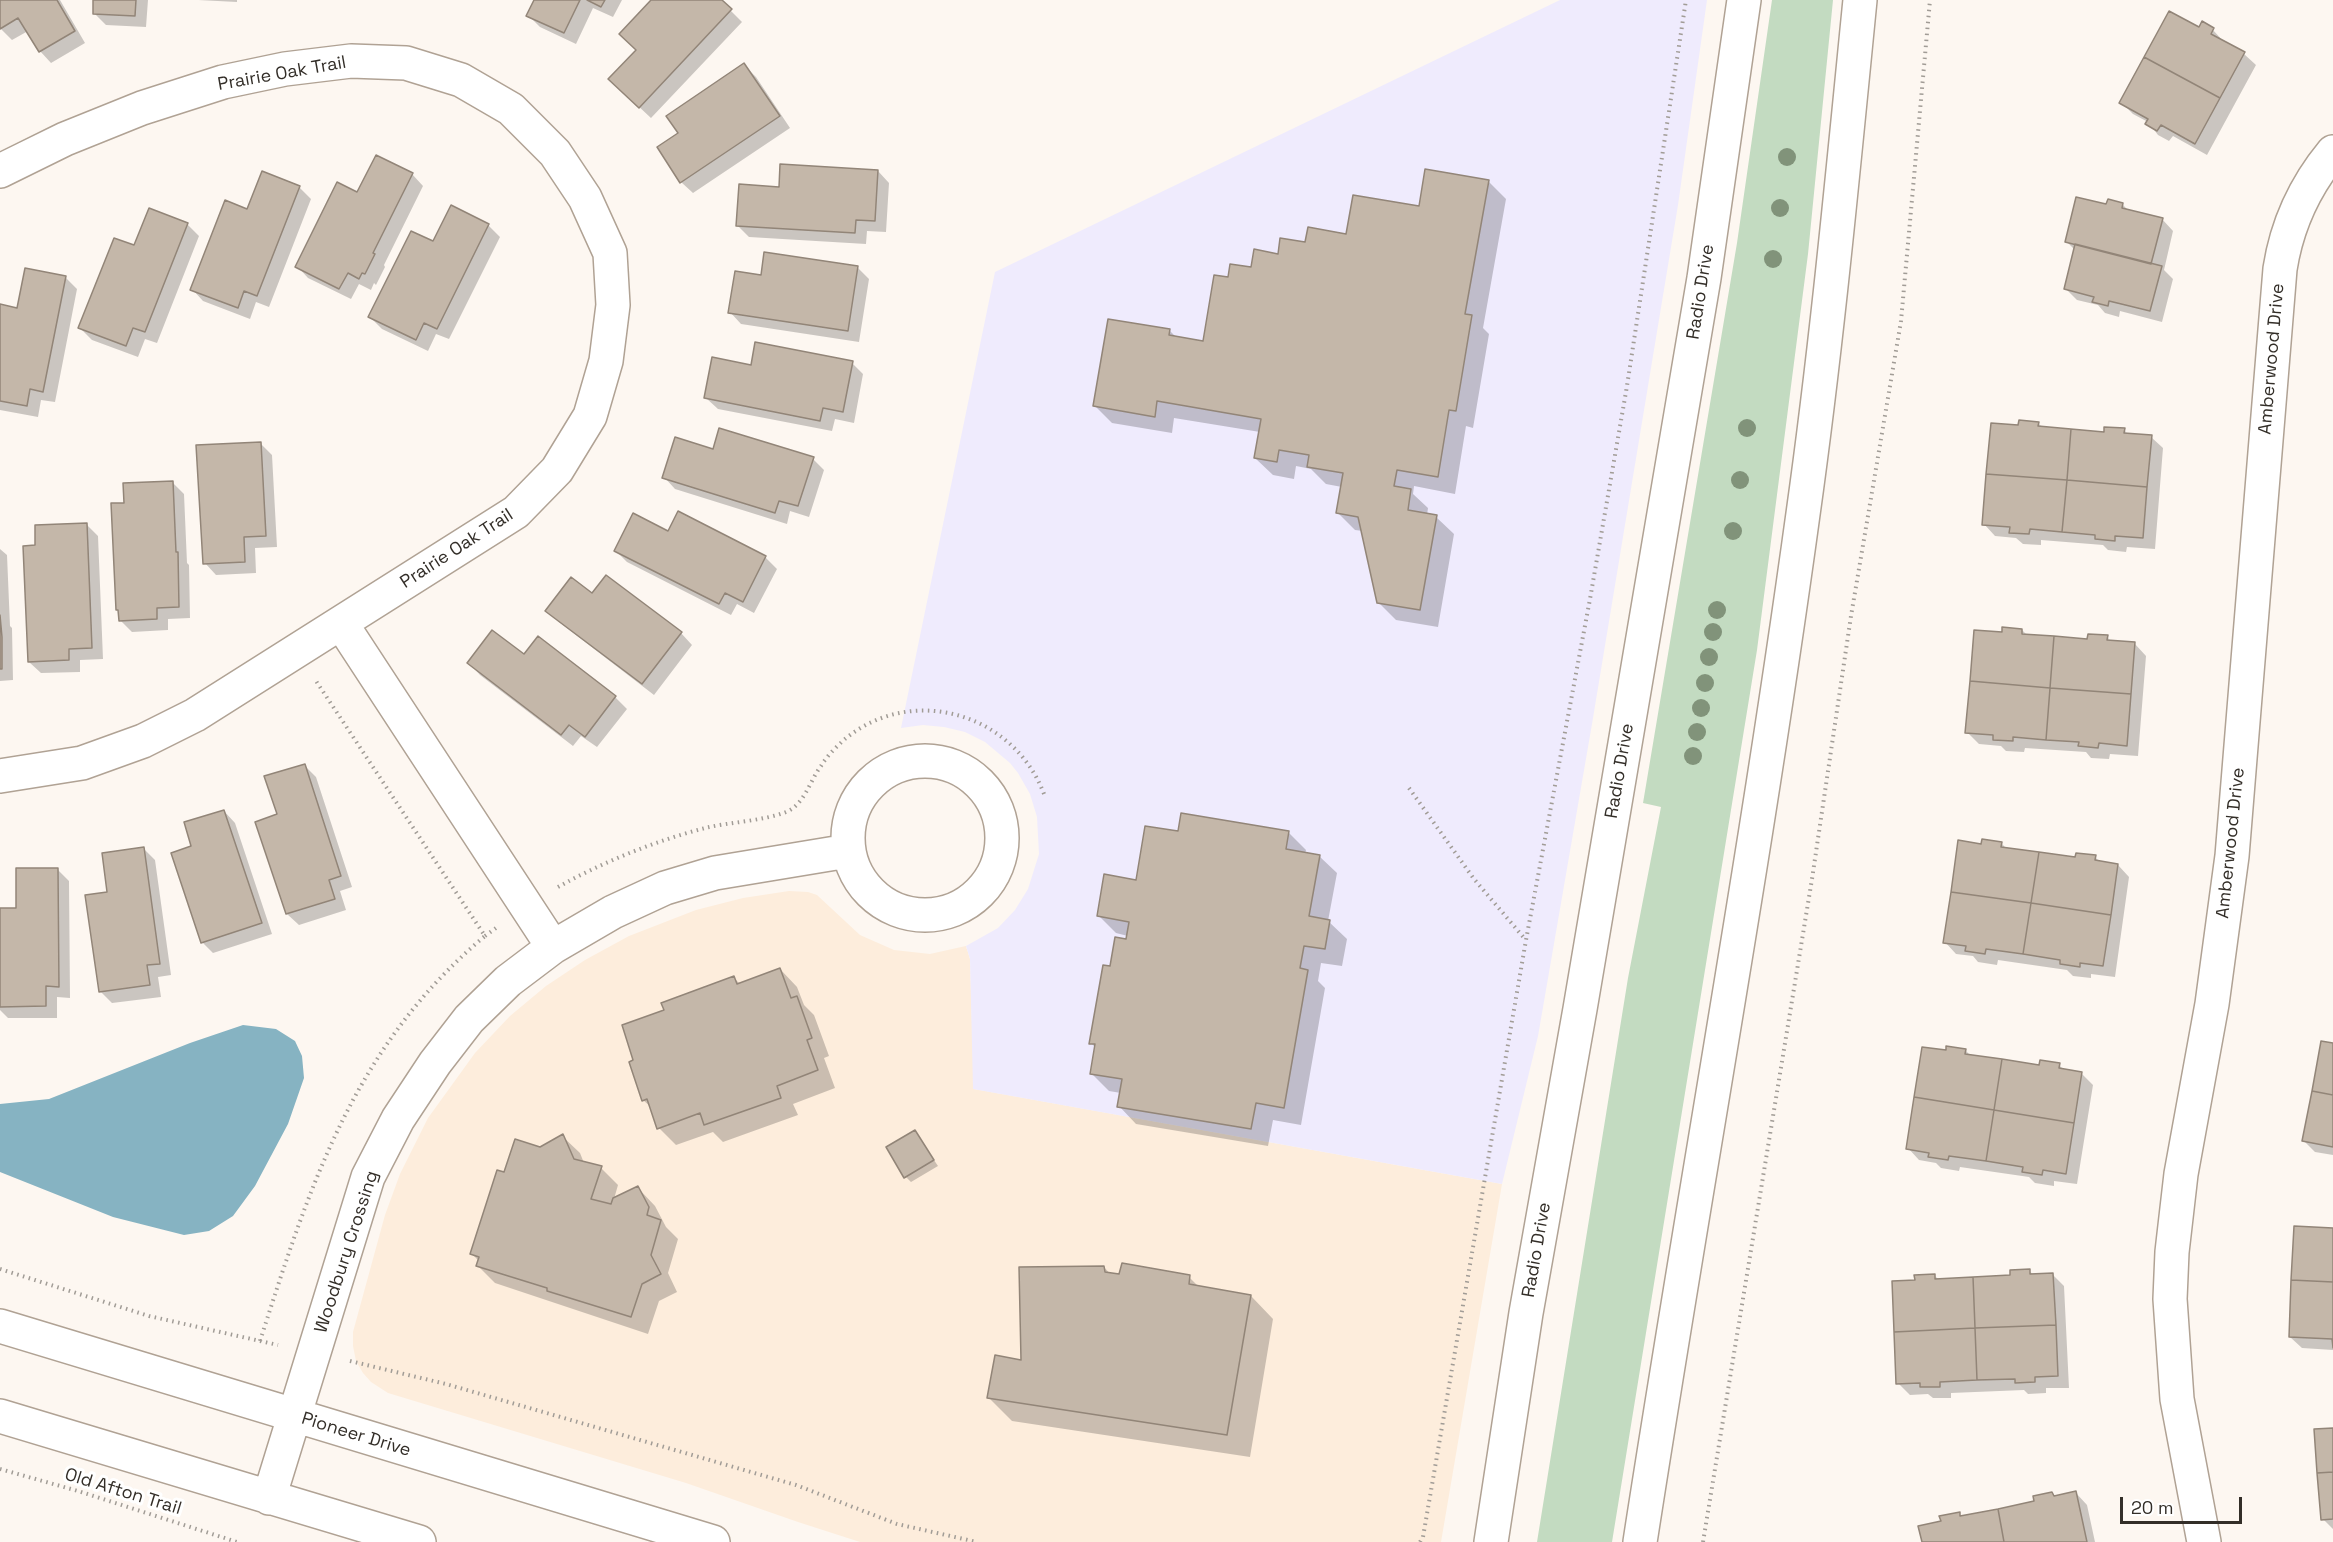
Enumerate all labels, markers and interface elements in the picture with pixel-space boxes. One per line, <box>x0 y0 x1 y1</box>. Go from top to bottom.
street label: Prairie Oak Trail <box>216 52 348 96</box>
street label: Radio Drive <box>1683 243 1719 341</box>
street label: Amberwood Drive <box>2255 283 2289 435</box>
street label: Prairie Oak Trail <box>397 505 517 593</box>
street label: Radio Drive <box>1601 722 1639 820</box>
street label: Amberwood Drive <box>2212 766 2250 920</box>
street label: Woodbury Crossing <box>311 1168 383 1336</box>
street label: Radio Drive <box>1518 1201 1556 1299</box>
street label: Pioneer Drive <box>299 1408 413 1462</box>
street label: Old Afton Trail <box>62 1464 184 1520</box>
scale bar <box>2123 1485 2244 1523</box>
text: 20 m <box>2131 1496 2174 1519</box>

